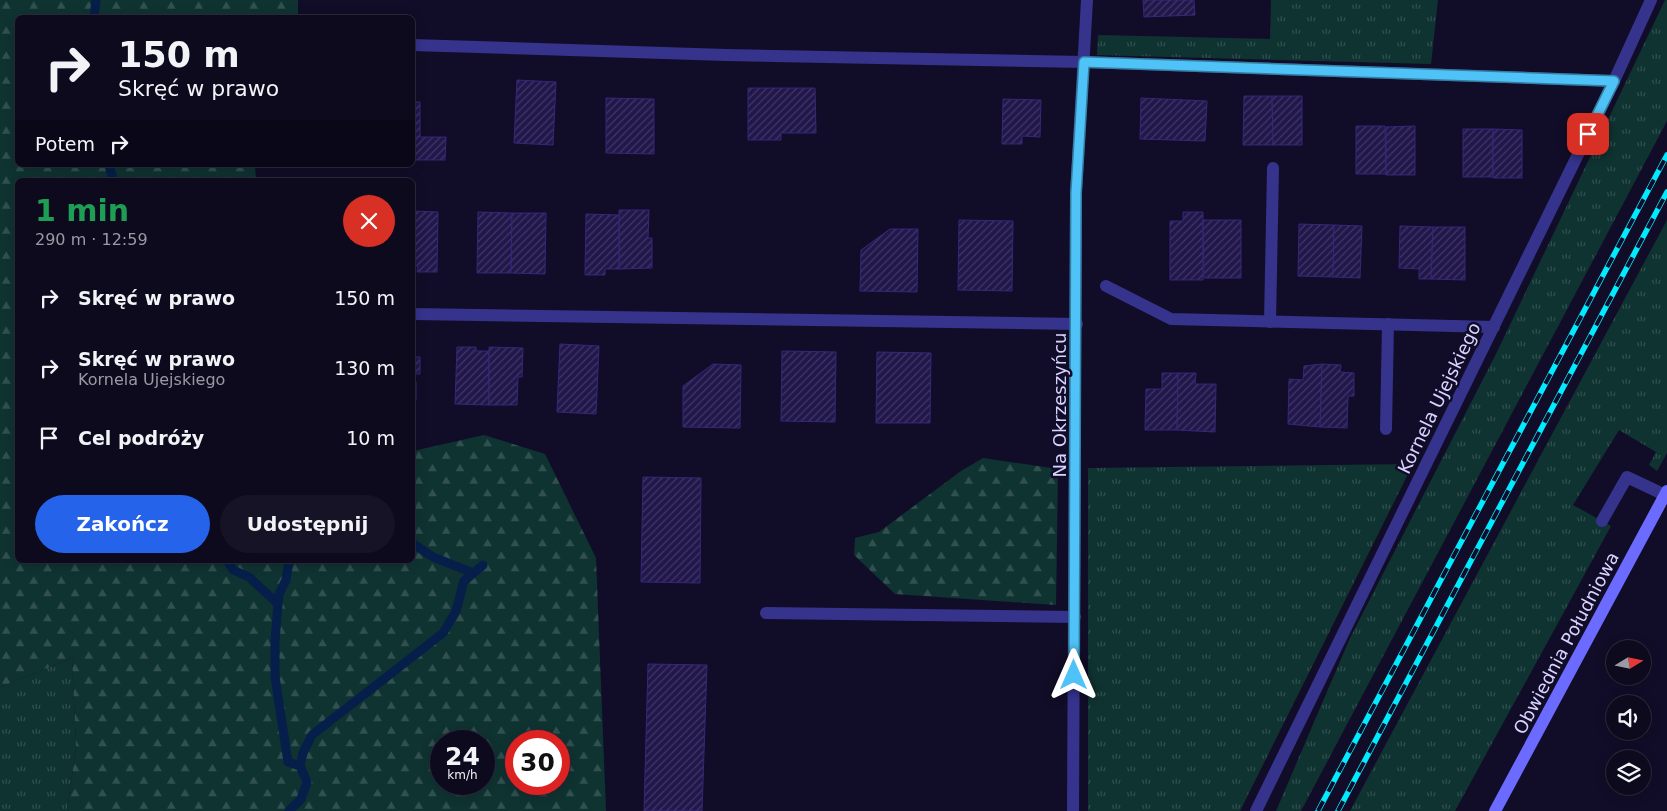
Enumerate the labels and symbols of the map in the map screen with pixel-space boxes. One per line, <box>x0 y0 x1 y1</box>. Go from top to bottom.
pin <box>1567 113 1609 155</box>
street label: Kornela Ujejskiego <box>1393 319 1485 477</box>
street label: Na Okrzeszyńcu <box>1049 333 1070 477</box>
street label: Obwiednia Południowa <box>1509 548 1623 738</box>
north arrow <box>1606 640 1651 685</box>
position arrow <box>1047 648 1099 700</box>
speed limit sign: 30 <box>505 730 570 795</box>

